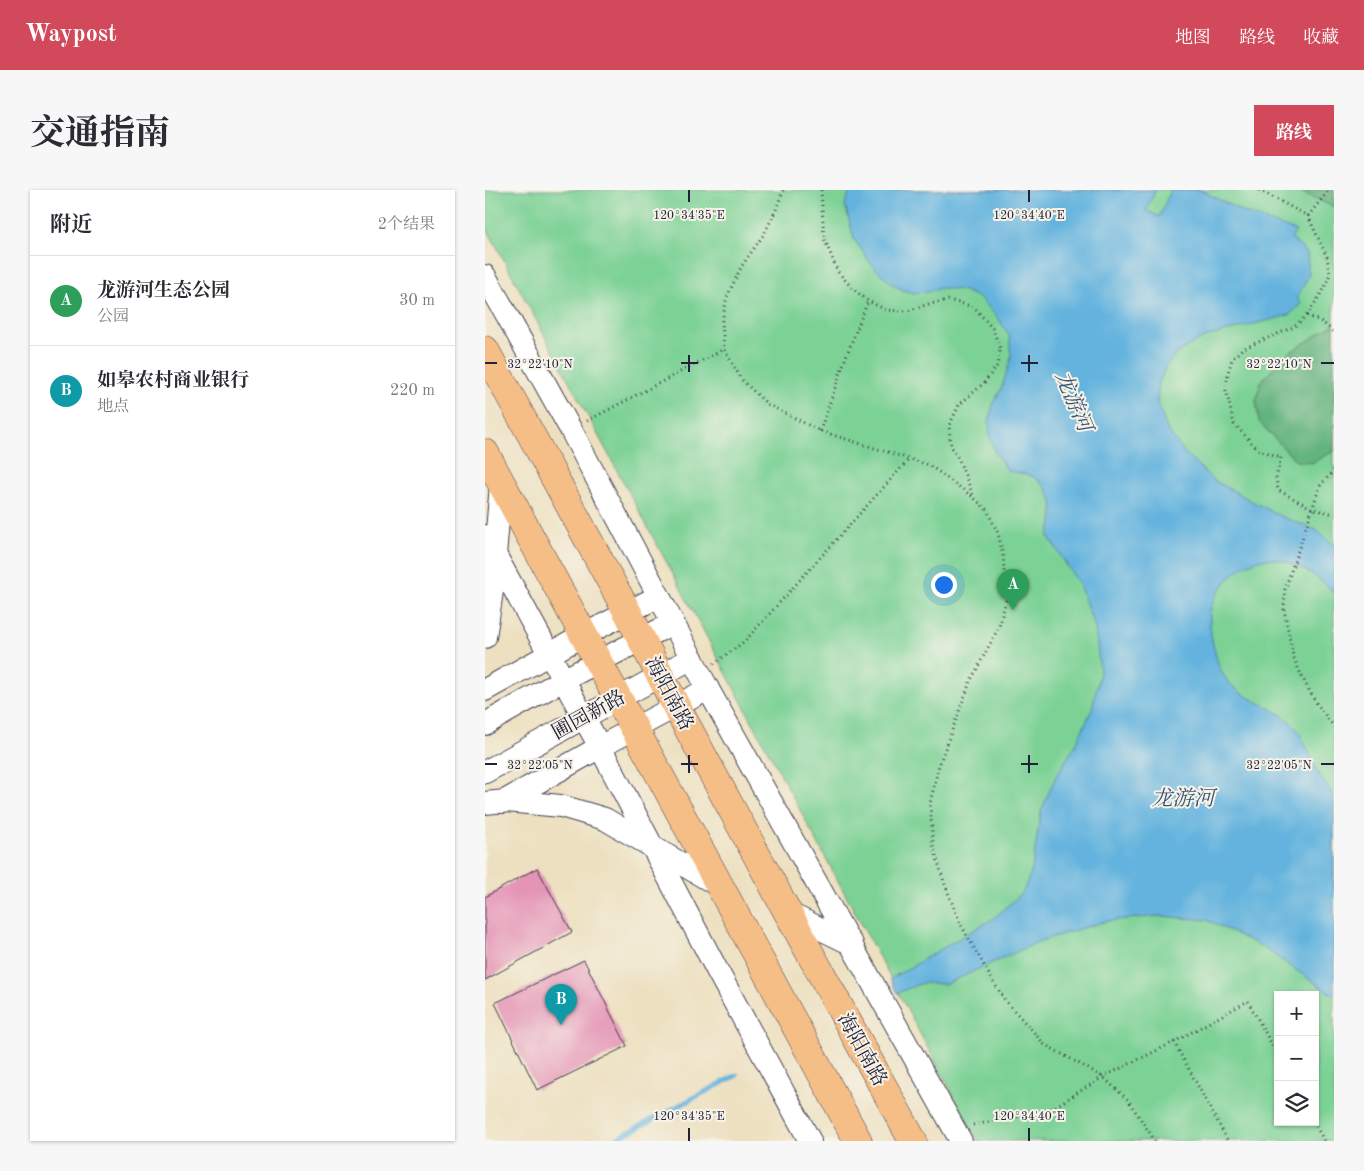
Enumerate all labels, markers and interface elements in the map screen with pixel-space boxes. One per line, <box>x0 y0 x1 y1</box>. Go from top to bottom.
text: Waypost <box>25 23 117 47</box>
text: 地图 <box>1175 29 1211 47</box>
text: 路线 <box>1239 29 1275 47</box>
text: 收藏 <box>1303 29 1339 47</box>
button: 路线 <box>1254 105 1334 156</box>
text: 交通指南 <box>30 117 170 152</box>
text: 120°34'35"E <box>653 209 725 222</box>
text: 120°34'40"E <box>993 210 1065 222</box>
text: 附近 <box>50 215 92 236</box>
text: 2个结果 <box>378 217 435 233</box>
text: 龙游河生态公园 <box>97 282 230 301</box>
text: A <box>60 293 72 309</box>
text: 30 m <box>399 293 435 309</box>
text: 公园 <box>97 309 129 325</box>
text: 32°22'10"N <box>507 359 573 371</box>
text: 32°22'10"N <box>1246 359 1312 371</box>
water label: 龙游河 <box>1051 368 1098 438</box>
text: 如皋农村商业银行 <box>97 372 249 391</box>
text: B <box>60 383 72 399</box>
text: 220 m <box>390 383 435 399</box>
text: 地点 <box>97 399 129 415</box>
pin: A <box>997 569 1029 610</box>
your location <box>931 572 957 598</box>
street label: 海阳南路 <box>641 653 698 734</box>
street label: 圃园新路 <box>548 686 629 744</box>
text: 32°22'05"N <box>507 759 573 772</box>
text: 32°22'05"N <box>1246 759 1312 772</box>
water label: 龙游河 <box>1152 787 1218 810</box>
pin: B <box>545 984 577 1025</box>
map controls <box>1274 991 1319 1126</box>
button: + <box>1274 991 1319 1036</box>
street label: 海阳南路 <box>833 1009 891 1090</box>
button: − <box>1274 1036 1319 1081</box>
button: layers <box>1274 1081 1319 1126</box>
text: 120°34'35"E <box>653 1110 725 1123</box>
text: 120°34'40"E <box>993 1111 1065 1123</box>

